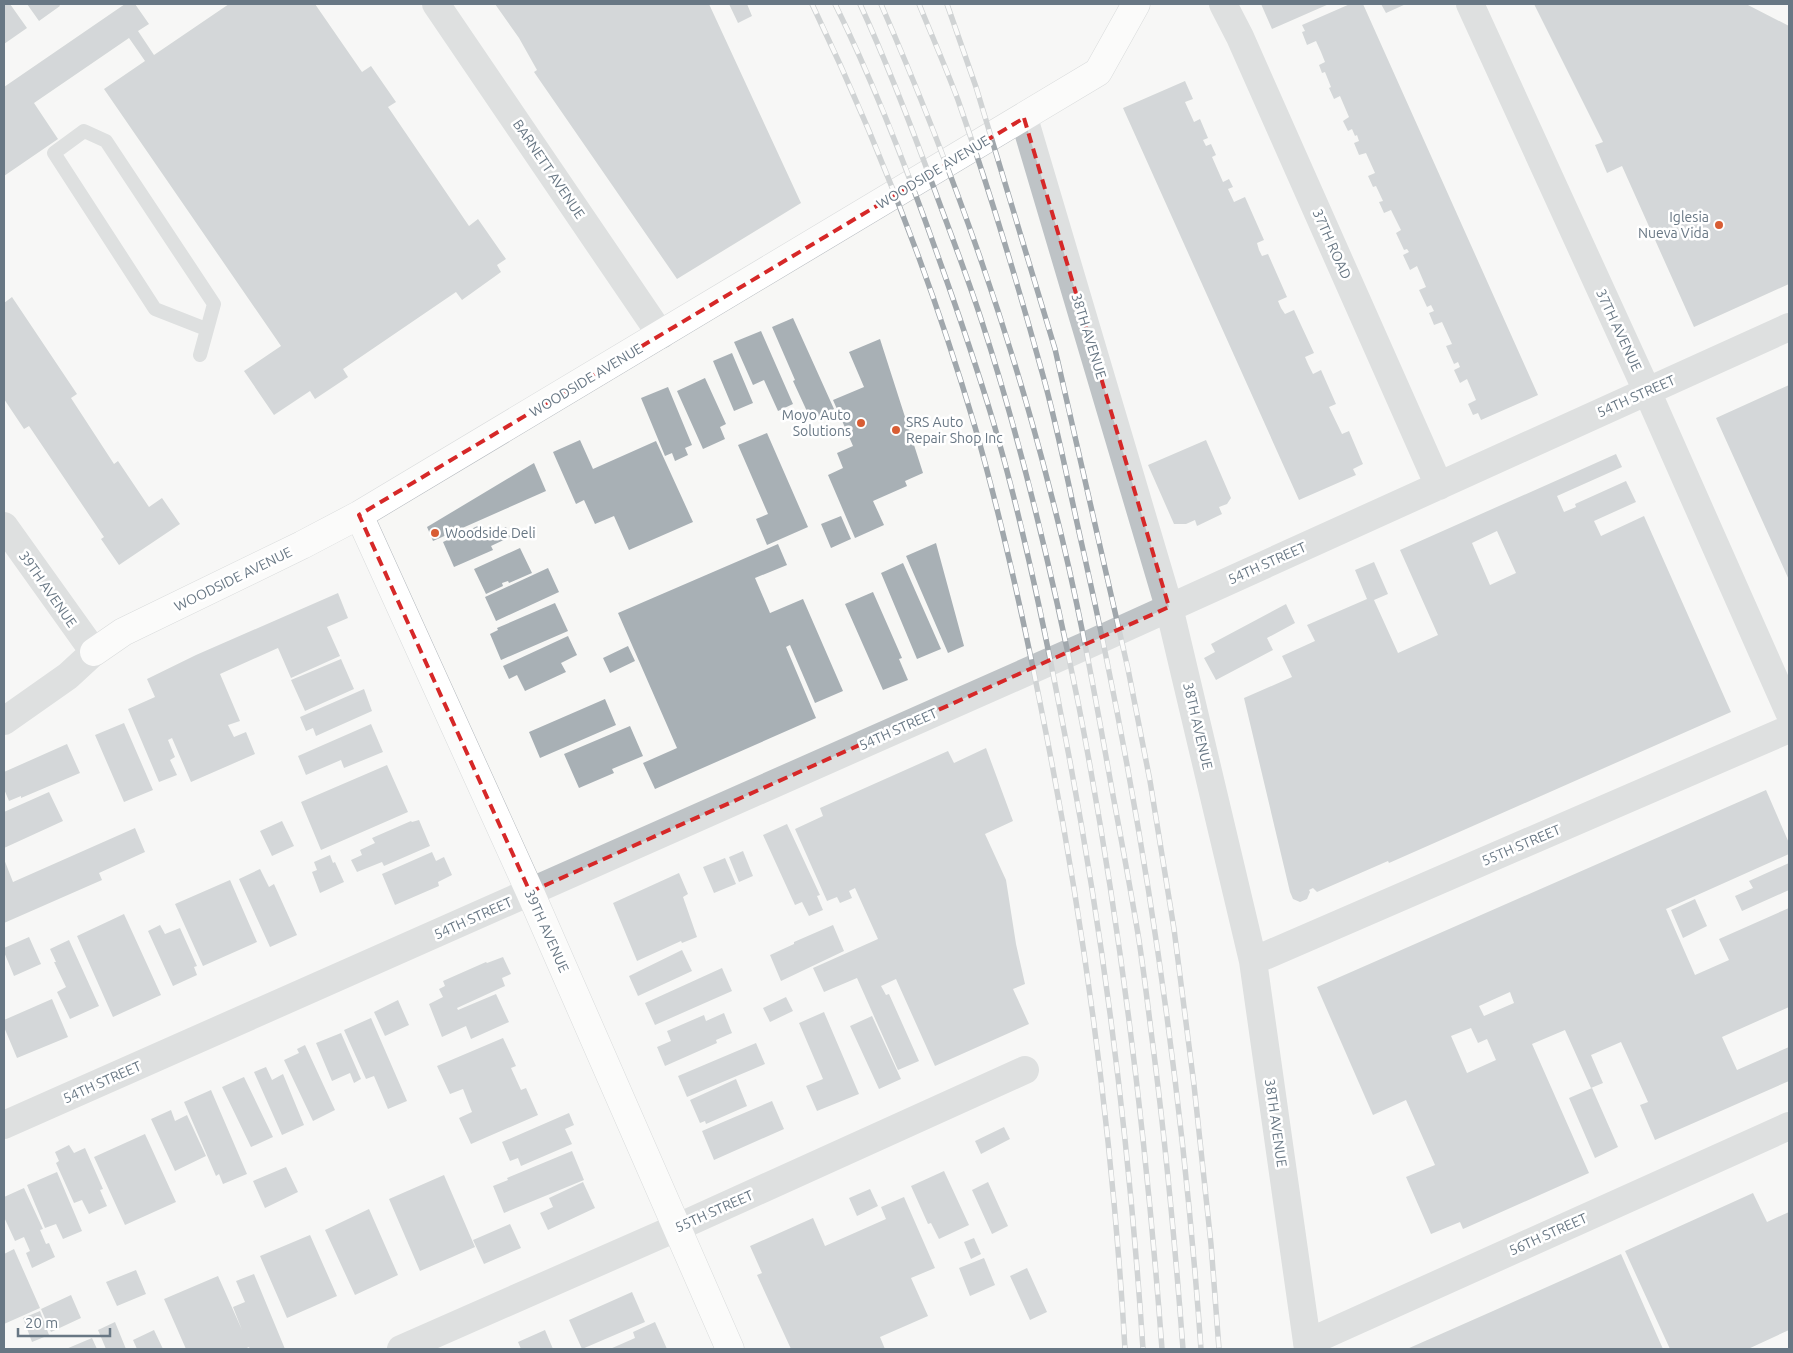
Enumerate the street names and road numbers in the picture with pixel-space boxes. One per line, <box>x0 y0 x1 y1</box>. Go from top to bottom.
street label: BARNETT AVENUE <box>510 116 588 222</box>
street label: WOODSIDE AVENUE <box>874 132 992 212</box>
street label: 37TH ROAD <box>1309 207 1355 282</box>
street label: 37TH AVENUE <box>1593 286 1645 374</box>
street label: 38TH AVENUE <box>1068 291 1110 381</box>
street label: WOODSIDE AVENUE <box>527 340 645 420</box>
street label: 54TH STREET <box>1594 372 1678 420</box>
street label: 54TH STREET <box>1225 539 1309 587</box>
street label: WOODSIDE AVENUE <box>172 543 295 614</box>
street label: 39TH AVENUE <box>16 548 80 630</box>
street label: 38TH AVENUE <box>1180 681 1216 771</box>
street label: 54TH STREET <box>856 705 940 753</box>
street label: 55TH STREET <box>1479 821 1563 869</box>
street label: 39TH AVENUE <box>522 887 572 975</box>
street label: 54TH STREET <box>431 894 515 942</box>
street label: 54TH STREET <box>60 1058 144 1106</box>
street label: 38TH AVENUE <box>1262 1078 1290 1168</box>
street label: 55TH STREET <box>672 1187 756 1235</box>
street label: 56TH STREET <box>1506 1210 1590 1258</box>

